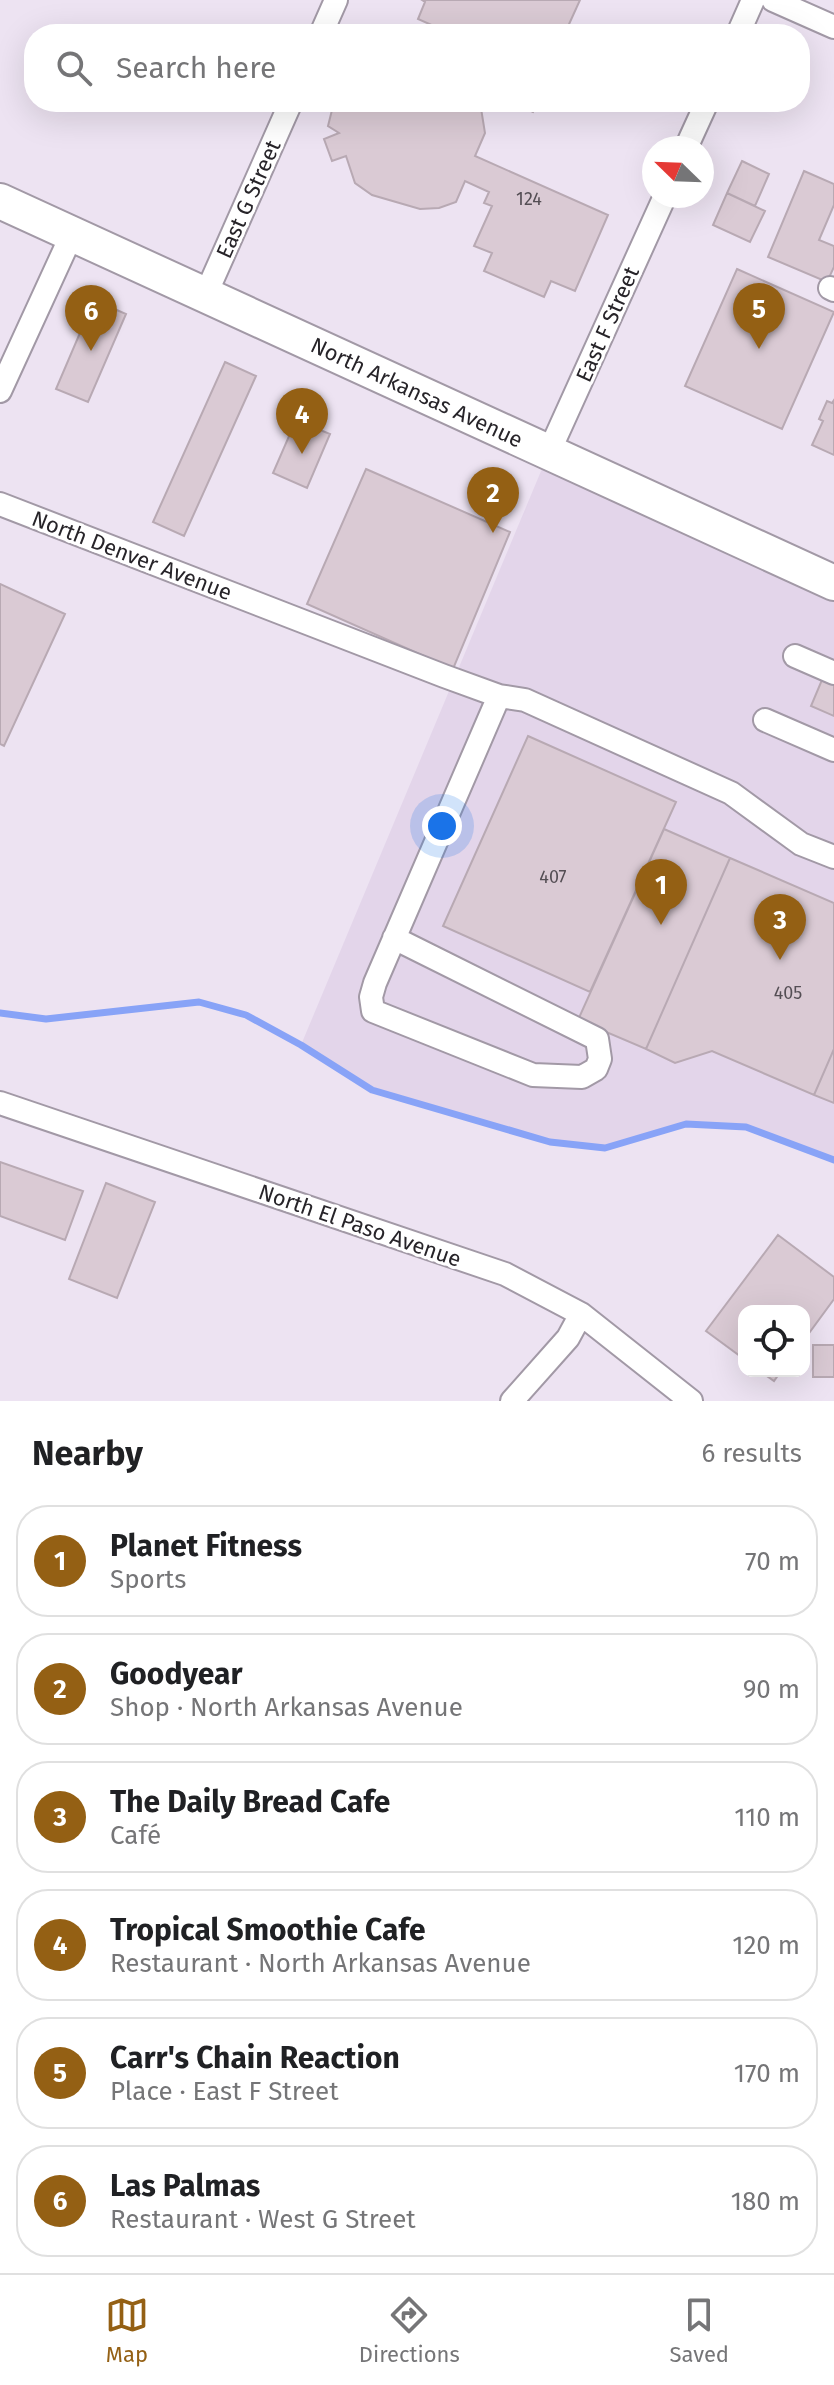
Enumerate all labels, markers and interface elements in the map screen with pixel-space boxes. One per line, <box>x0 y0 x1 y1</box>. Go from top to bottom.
search box <box>24 24 810 112</box>
icon: search <box>52 46 96 90</box>
text: Search here <box>116 50 276 86</box>
street label: East G Street <box>210 136 287 263</box>
north arrow <box>642 136 714 208</box>
house number: 124 <box>516 188 542 210</box>
street label: East F Street <box>570 262 645 386</box>
pin: 5 <box>733 283 785 349</box>
pin: 6 <box>65 285 117 351</box>
street label: North Arkansas Avenue <box>306 331 527 453</box>
pin: 4 <box>276 388 328 454</box>
pin: 2 <box>467 467 519 533</box>
street label: North Denver Avenue <box>28 505 236 606</box>
your location <box>422 806 462 846</box>
pin: 1 <box>635 859 687 925</box>
house number: 407 <box>539 866 567 888</box>
pin: 3 <box>754 894 806 960</box>
house number: 405 <box>774 982 802 1004</box>
street label: North El Paso Avenue <box>255 1178 465 1273</box>
map controls <box>738 1305 810 1377</box>
button: locate <box>738 1305 810 1377</box>
text: Nearby <box>32 1433 143 1474</box>
text: 6 results <box>701 1438 802 1469</box>
text: Planet Fitness <box>110 1528 302 1564</box>
text: 1 <box>54 1546 66 1577</box>
text: 70 m <box>745 1546 800 1577</box>
text: Sports <box>110 1564 186 1595</box>
text: Goodyear <box>110 1656 242 1692</box>
text: 2 <box>53 1674 67 1705</box>
text: 90 m <box>743 1674 800 1705</box>
text: Shop · North Arkansas Avenue <box>110 1692 463 1723</box>
text: The Daily Bread Cafe <box>110 1784 390 1820</box>
text: 3 <box>53 1802 67 1833</box>
text: 110 m <box>734 1802 800 1833</box>
text: Café <box>110 1820 161 1851</box>
text: Tropical Smoothie Cafe <box>110 1912 425 1948</box>
text: 4 <box>53 1930 67 1961</box>
text: 120 m <box>732 1930 800 1961</box>
text: Restaurant · North Arkansas Avenue <box>110 1948 531 1979</box>
text: Carr's Chain Reaction <box>110 2040 400 2076</box>
text: 5 <box>53 2058 67 2089</box>
text: 170 m <box>734 2058 800 2089</box>
text: Place · East F Street <box>110 2076 339 2107</box>
text: Las Palmas <box>110 2168 260 2204</box>
text: 6 <box>53 2186 67 2217</box>
text: 180 m <box>731 2186 800 2217</box>
text: Restaurant · West G Street <box>110 2204 416 2235</box>
tab: Map <box>105 2293 149 2368</box>
tab: Directions <box>359 2293 460 2368</box>
tab: Saved <box>670 2293 729 2368</box>

